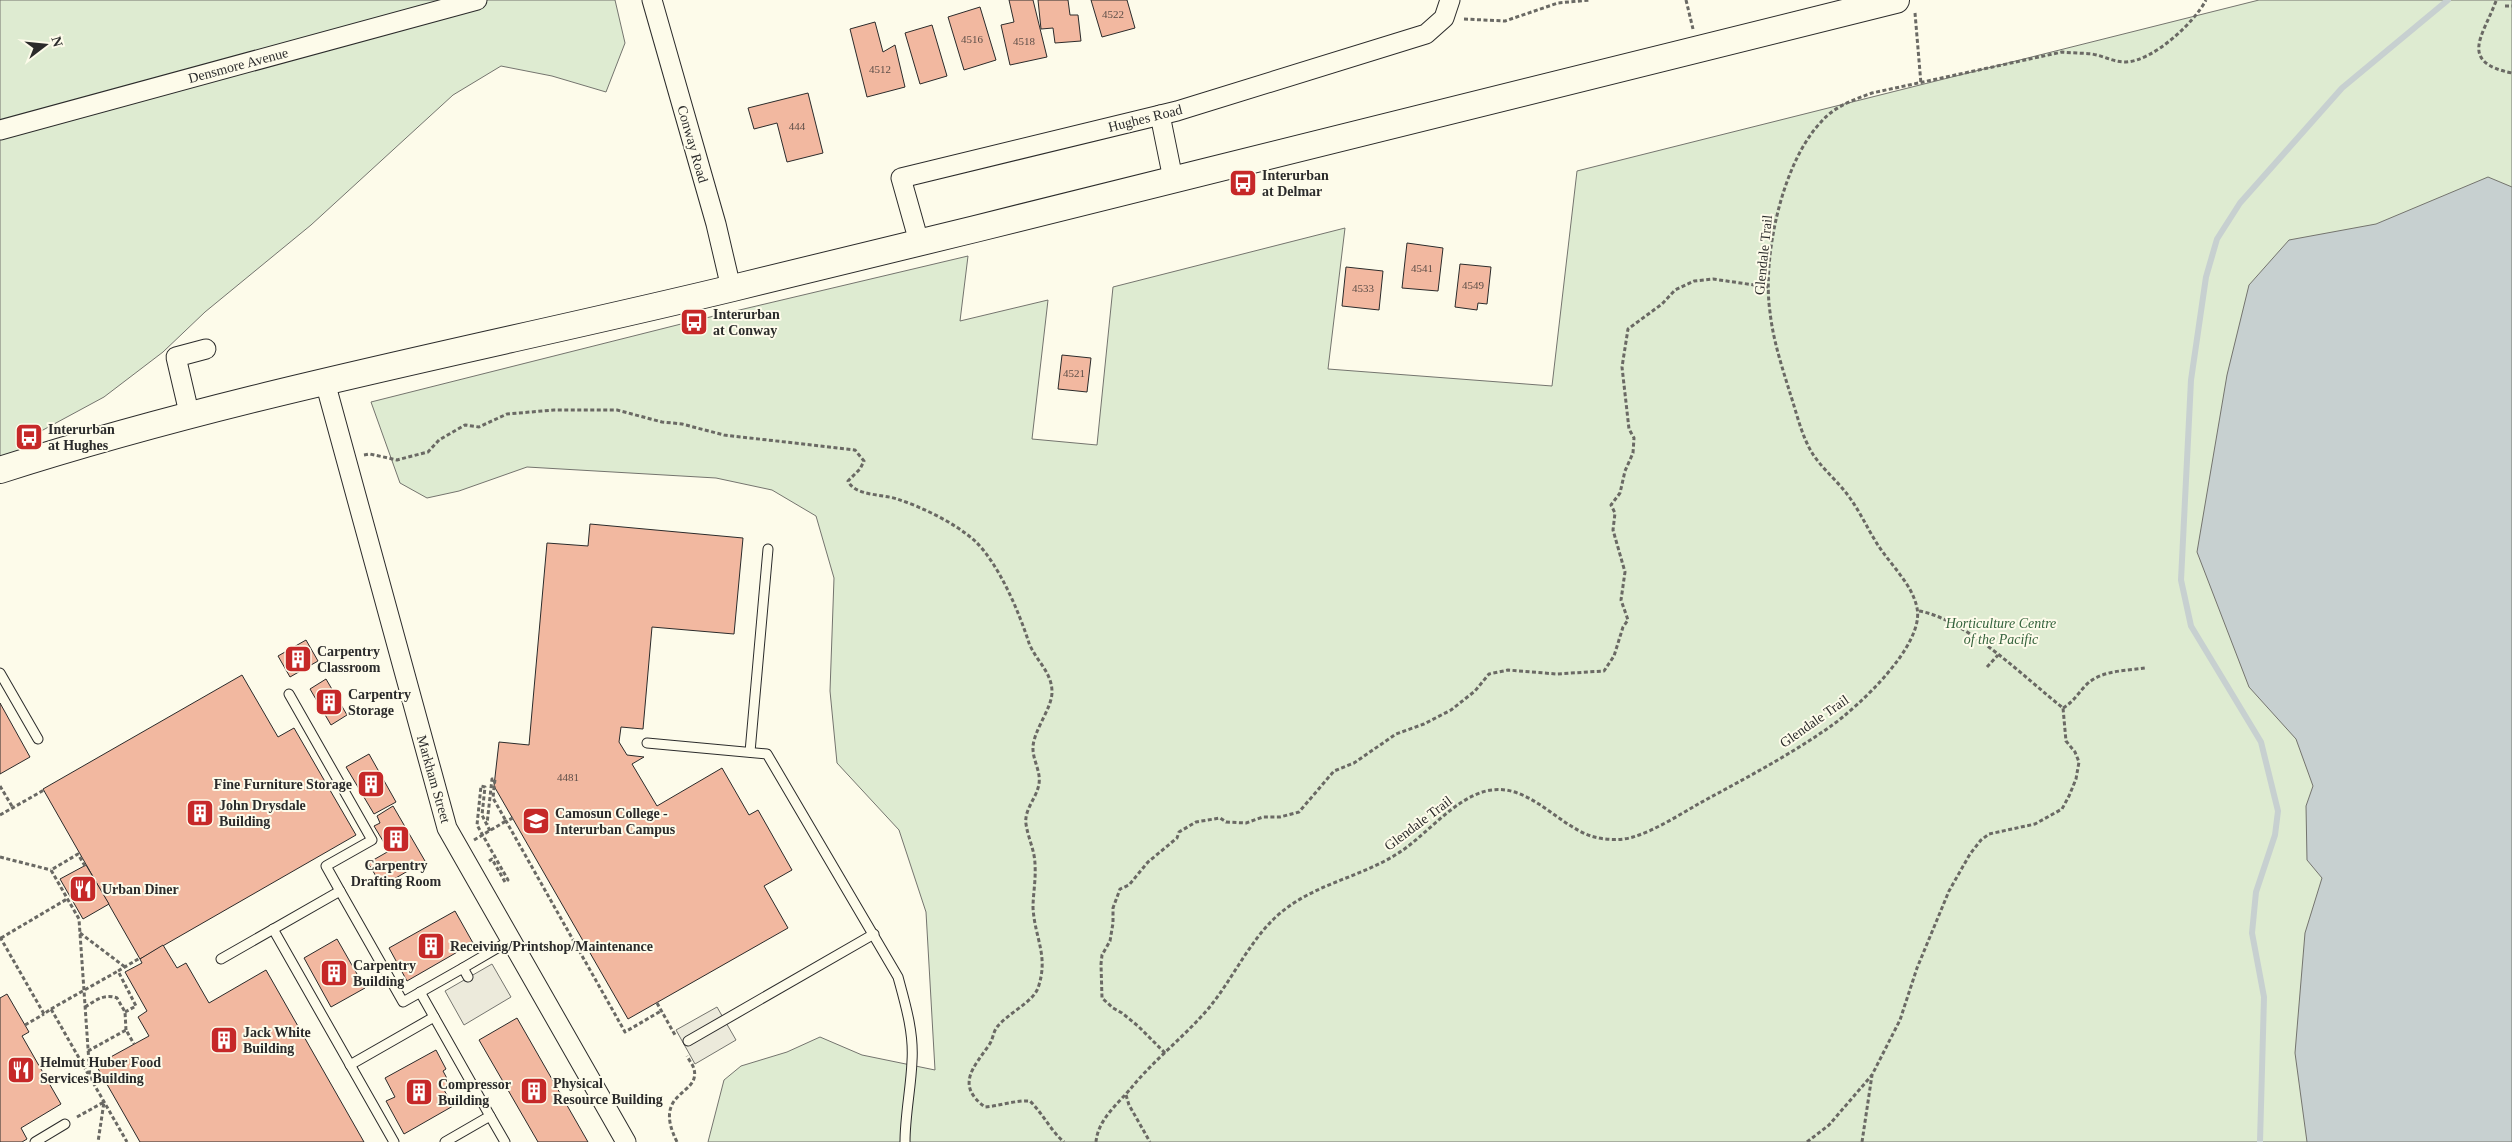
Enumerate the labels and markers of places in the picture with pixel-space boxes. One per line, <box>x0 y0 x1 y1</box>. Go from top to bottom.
bus stop icon: Interurban at Delmar <box>1228 168 1258 198</box>
place label: Interurban at Delmar <box>1262 168 1329 199</box>
bus stop icon: Interurban at Conway <box>679 307 709 337</box>
place label: Interurban at Conway <box>713 307 780 338</box>
bus stop icon: Interurban at Hughes <box>14 422 44 452</box>
place label: Interurban at Hughes <box>48 422 115 453</box>
building icon: Carpentry Classroom <box>283 644 313 674</box>
place label: Carpentry Classroom <box>317 644 381 675</box>
building icon: Carpentry Storage <box>314 687 344 717</box>
place label: Carpentry Storage <box>348 687 411 718</box>
building icon: Fine Furniture Storage <box>356 769 386 799</box>
place label: Fine Furniture Storage <box>214 777 352 792</box>
building icon: John Drysdale Building <box>185 798 215 828</box>
place label: John Drysdale Building <box>219 798 306 829</box>
school or university icon: Camosun College - Interurban Campus <box>521 806 551 836</box>
place label: Camosun College - Interurban Campus <box>555 806 676 837</box>
building icon: Carpentry Drafting Room <box>381 824 411 854</box>
place label: Carpentry Drafting Room <box>351 858 442 889</box>
restaurant icon: Urban Diner <box>68 874 98 904</box>
place label: Urban Diner <box>102 882 179 897</box>
building icon: Receiving/Printshop/Maintenance <box>416 931 446 961</box>
place label: Receiving/Printshop/Maintenance <box>450 939 653 954</box>
building icon: Carpentry Building <box>319 958 349 988</box>
place label: Carpentry Building <box>353 958 416 989</box>
building icon: Jack White Building <box>209 1025 239 1055</box>
place label: Jack White Building <box>243 1025 311 1056</box>
restaurant icon: Helmut Huber Food Services Building <box>6 1055 36 1085</box>
place label: Helmut Huber Food Services Building <box>40 1055 161 1086</box>
building icon: Physical Resource Building <box>519 1076 549 1106</box>
place label: Physical Resource Building <box>553 1076 663 1107</box>
building icon: Compressor Building <box>404 1077 434 1107</box>
place label: Compressor Building <box>438 1077 511 1108</box>

